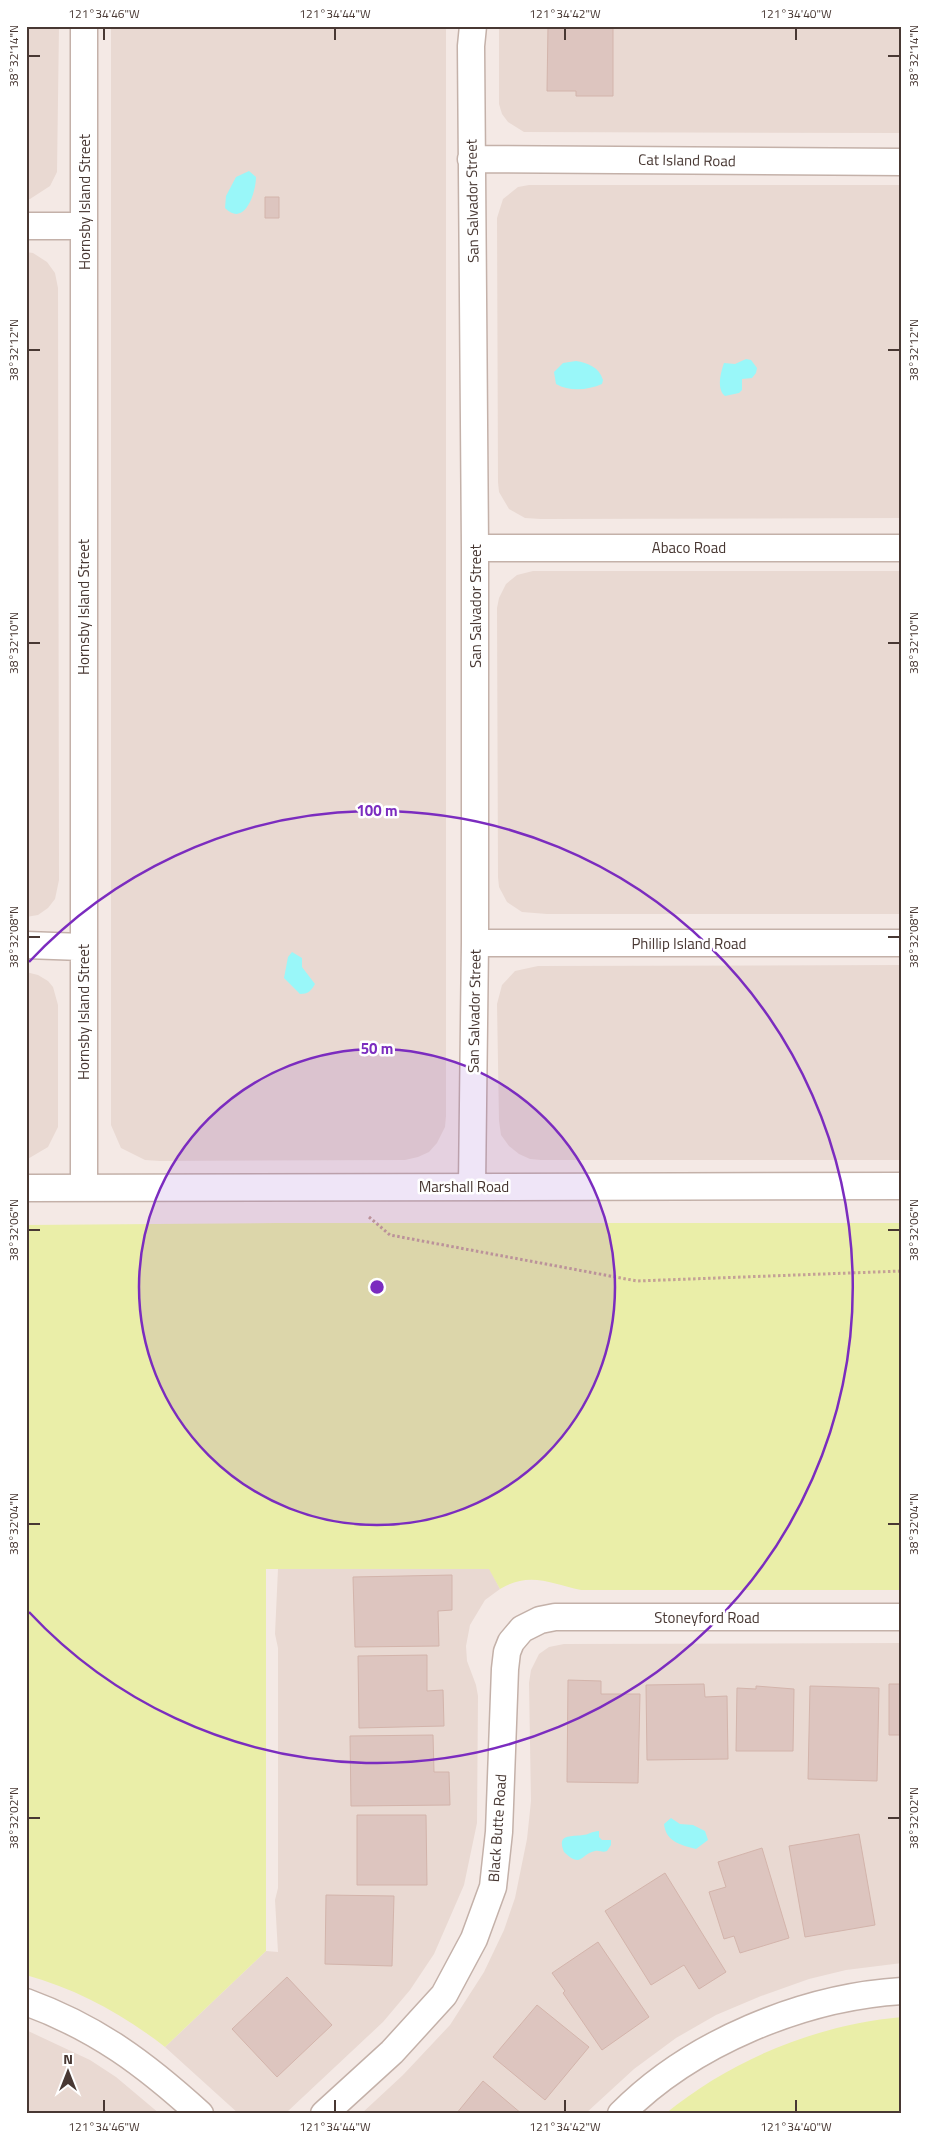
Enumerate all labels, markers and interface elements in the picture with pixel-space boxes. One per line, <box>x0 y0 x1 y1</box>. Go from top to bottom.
text: 121°34'46"W <box>68 4 140 23</box>
text: 121°34'44"W <box>299 4 371 23</box>
text: 121°34'42"W <box>529 4 601 23</box>
text: 121°34'40"W <box>760 4 832 23</box>
text: 38°32'14"N <box>4 25 23 87</box>
text: 38°32'14"N <box>904 25 923 87</box>
street label: Hornsby Island Street <box>73 133 96 270</box>
street label: San Salvador Street <box>459 138 485 263</box>
street label: Cat Island Road <box>638 148 736 172</box>
text: 38°32'12"N <box>4 319 23 381</box>
text: 38°32'12"N <box>904 319 923 381</box>
street label: Abaco Road <box>652 536 726 559</box>
street label: Hornsby Island Street <box>72 538 95 675</box>
street label: San Salvador Street <box>464 543 487 668</box>
text: 38°32'10"N <box>4 612 23 674</box>
text: 38°32'10"N <box>904 612 923 674</box>
text: 100 m <box>356 799 398 822</box>
text: 38°32'08"N <box>4 906 23 968</box>
text: 38°32'08"N <box>904 906 923 968</box>
street label: Phillip Island Road <box>631 932 747 955</box>
street label: Hornsby Island Street <box>72 943 95 1080</box>
street label: San Salvador Street <box>461 948 487 1073</box>
text: 50 m <box>361 1037 393 1060</box>
street label: Marshall Road <box>419 1175 509 1198</box>
text: 38°32'06"N <box>4 1199 23 1261</box>
text: 38°32'06"N <box>904 1199 923 1261</box>
centre of rings <box>368 1278 386 1296</box>
text: 38°32'04"N <box>4 1493 23 1555</box>
text: 38°32'04"N <box>904 1493 923 1555</box>
street label: Stoneyford Road <box>654 1606 760 1629</box>
street label: Black Butte Road <box>482 1773 512 1883</box>
text: 38°32'02"N <box>4 1787 23 1849</box>
text: 38°32'02"N <box>904 1787 923 1849</box>
north arrow <box>42 2048 92 2098</box>
text: N <box>63 2048 73 2069</box>
text: 121°34'46"W <box>68 2117 140 2136</box>
text: 121°34'44"W <box>299 2117 371 2136</box>
text: 121°34'42"W <box>529 2117 601 2136</box>
text: 121°34'40"W <box>760 2117 832 2136</box>

